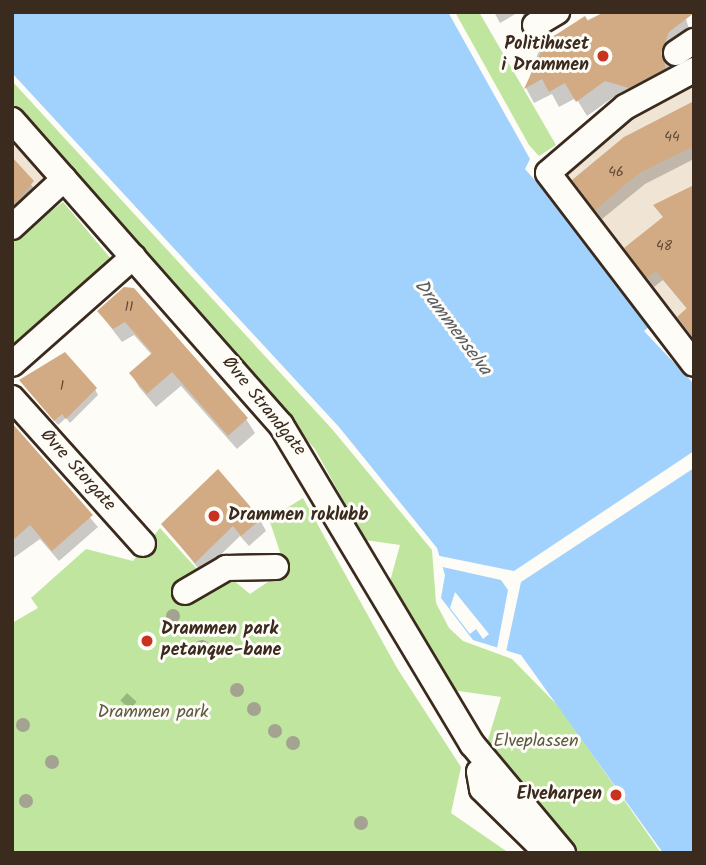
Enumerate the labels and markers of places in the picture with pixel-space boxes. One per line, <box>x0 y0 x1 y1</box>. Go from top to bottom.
place label: Politihuset i Drammen <box>501 35 589 78</box>
marker: Politihuset i Drammen <box>595 48 611 64</box>
place label: Drammen roklubb <box>228 505 368 527</box>
marker: Drammen roklubb <box>206 508 222 524</box>
place label: Drammen park petanque-bane <box>161 620 281 662</box>
marker: Drammen park petanque-bane <box>139 633 155 649</box>
place label: Elveharpen <box>517 784 602 806</box>
marker: Elveharpen <box>608 787 624 803</box>

